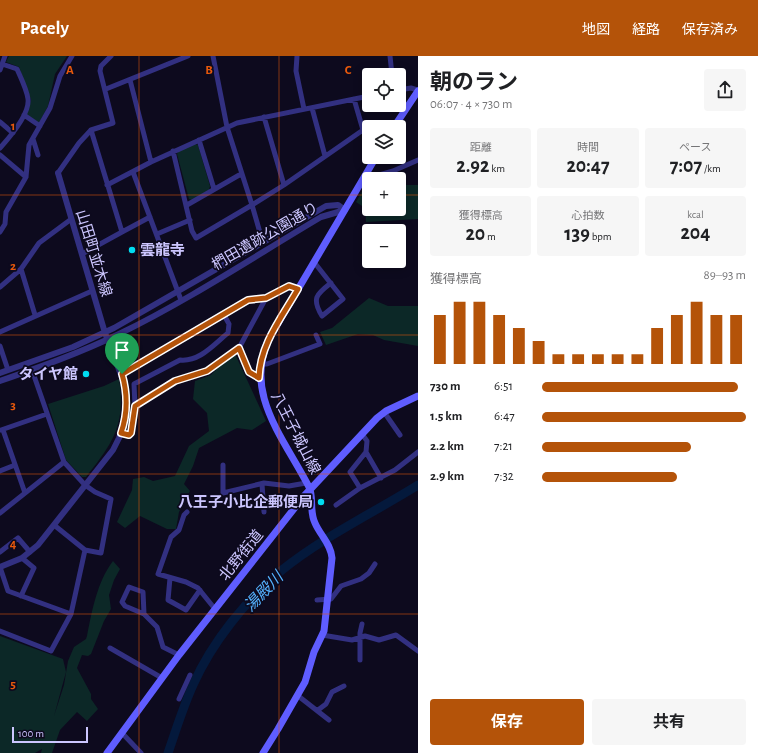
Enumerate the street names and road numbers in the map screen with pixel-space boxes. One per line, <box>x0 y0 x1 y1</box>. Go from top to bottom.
street label: 椚田遺跡公園通り <box>209 199 321 273</box>
street label: 山田町並木線 <box>73 208 115 298</box>
street label: 八王子城山線 <box>268 389 324 477</box>
street label: 北野街道 <box>215 526 266 583</box>

